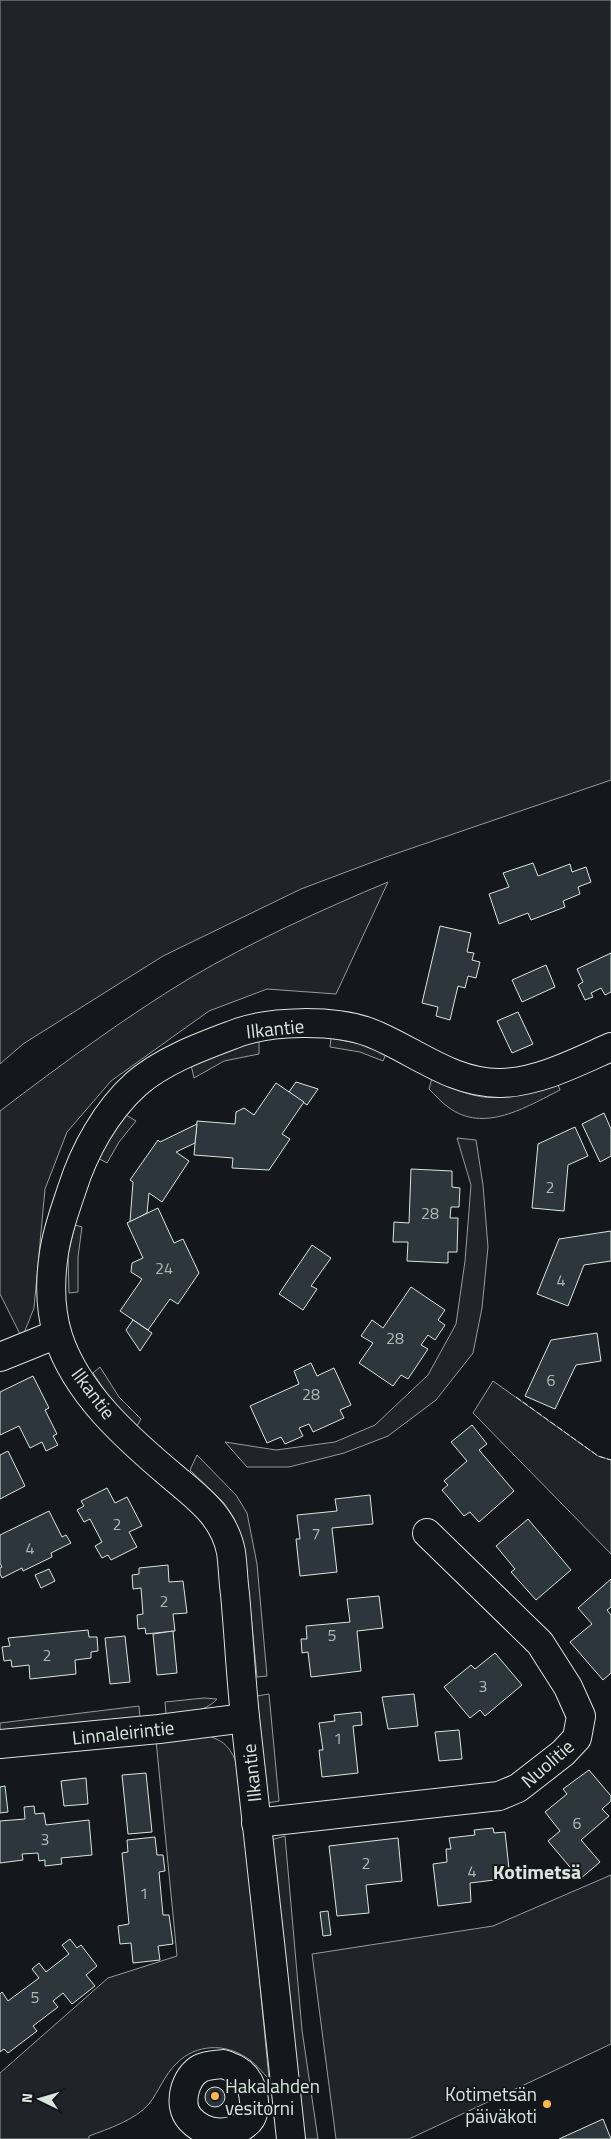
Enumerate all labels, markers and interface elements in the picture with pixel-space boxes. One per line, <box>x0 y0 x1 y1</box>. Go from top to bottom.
street label: Ilkantie <box>245 1011 305 1045</box>
house number: 2 <box>546 1175 554 1199</box>
house number: 28 <box>421 1201 439 1225</box>
house number: 24 <box>155 1256 173 1280</box>
house number: 4 <box>557 1268 566 1292</box>
house number: 28 <box>386 1326 404 1350</box>
street label: Ilkantie <box>65 1361 123 1425</box>
house number: 6 <box>547 1368 556 1392</box>
house number: 28 <box>302 1382 320 1406</box>
house number: 2 <box>113 1512 121 1536</box>
house number: 7 <box>312 1521 320 1545</box>
house number: 4 <box>26 1536 35 1560</box>
house number: 2 <box>160 1589 168 1613</box>
house number: 5 <box>328 1623 337 1647</box>
house number: 2 <box>43 1643 51 1667</box>
house number: 3 <box>479 1674 487 1698</box>
street label: Linnaleirintie <box>70 1712 176 1752</box>
house number: 1 <box>334 1726 342 1750</box>
street label: Nuolitie <box>514 1732 580 1794</box>
street label: Ilkantie <box>234 1743 268 1803</box>
house number: 6 <box>573 1811 582 1835</box>
house number: 3 <box>41 1827 49 1851</box>
house number: 2 <box>362 1851 370 1875</box>
district label: Kotimetsä <box>493 1856 581 1887</box>
house number: 4 <box>468 1859 477 1883</box>
house number: 1 <box>140 1881 148 1905</box>
house number: 5 <box>31 1985 40 2009</box>
place label: Hakalahden vesitorni <box>225 2071 320 2122</box>
north arrow <box>15 2074 65 2124</box>
place label: Kotimetsän päiväkoti <box>445 2079 537 2130</box>
marker: Hakalahden vesitorni <box>209 2090 221 2102</box>
text: N <box>16 2092 37 2104</box>
marker: Kotimetsän päiväkoti <box>541 2098 553 2110</box>

